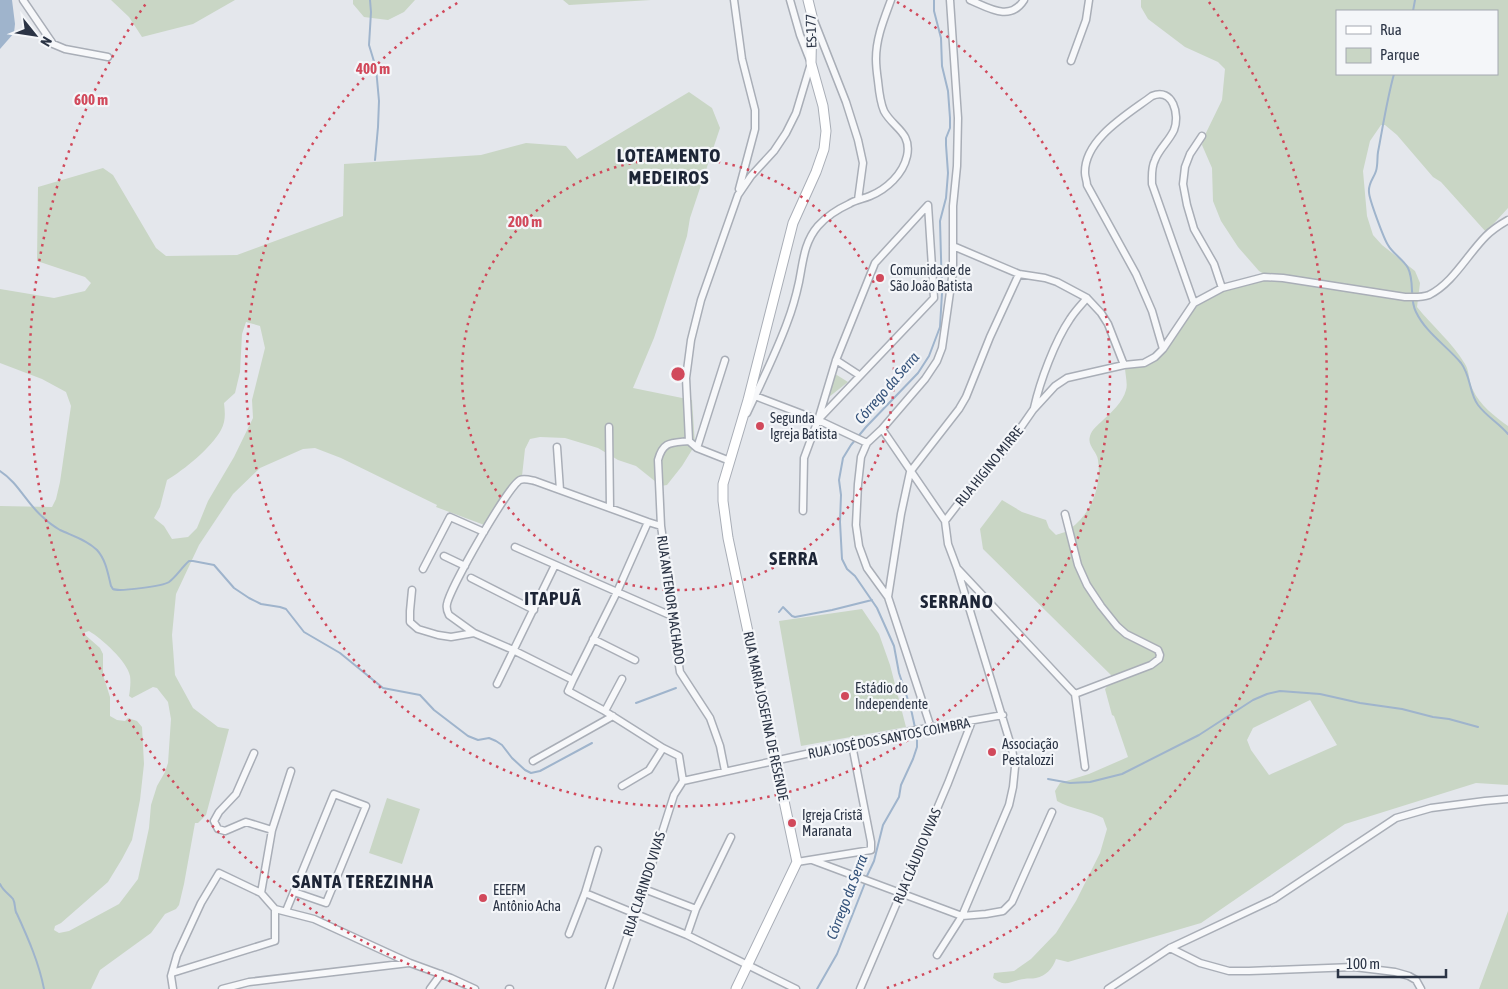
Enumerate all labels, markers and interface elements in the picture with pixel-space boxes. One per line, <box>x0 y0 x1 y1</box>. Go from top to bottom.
north arrow <box>10 10 60 60</box>
legend <box>1336 10 1498 75</box>
street label: ES-177 <box>802 14 820 48</box>
text: Rua <box>1380 21 1402 38</box>
text: N <box>37 34 55 49</box>
text: Parque <box>1380 46 1420 63</box>
text: 400 m <box>355 60 390 77</box>
text: 600 m <box>74 91 108 108</box>
district label: LOTEAMENTO MEDEIROS <box>617 144 721 188</box>
text: 200 m <box>508 213 542 230</box>
place label: Comunidade de São João Batista <box>890 262 973 294</box>
marker: Comunidade de São João Batista <box>874 272 886 284</box>
water label: Córrego da Serra <box>851 348 922 427</box>
centre of rings <box>669 365 687 383</box>
place label: Segunda Igreja Batista <box>770 410 838 442</box>
marker: Segunda Igreja Batista <box>754 420 766 432</box>
street label: RUA HIGINO MIRRE <box>952 423 1026 509</box>
street label: RUA ANTENOR MACHADO <box>654 534 688 666</box>
district label: SERRA <box>769 547 819 569</box>
district label: ITAPUÃ <box>524 587 582 609</box>
district label: SERRANO <box>920 590 994 612</box>
street label: RUA MARIA JOSEFINA DE RESENDE <box>740 630 792 802</box>
place label: Estádio do Independente <box>855 680 928 712</box>
marker: Estádio do Independente <box>839 690 851 702</box>
street label: RUA JOSÉ DOS SANTOS COIMBRA <box>807 714 972 762</box>
place label: Associação Pestalozzi <box>1002 736 1059 768</box>
marker: Associação Pestalozzi <box>986 746 998 758</box>
street label: RUA CLÁUDIO VIVAS <box>890 806 944 906</box>
place label: Igreja Cristã Maranata <box>802 807 863 839</box>
marker: Igreja Cristã Maranata <box>786 817 798 829</box>
street label: RUA CLARINDO VIVAS <box>620 830 669 938</box>
water label: Córrego da Serra <box>823 852 870 942</box>
district label: SANTA TEREZINHA <box>292 870 434 892</box>
place label: EEEFM Antônio Acha <box>493 882 561 914</box>
marker: EEEFM Antônio Acha <box>477 892 489 904</box>
scale bar <box>1338 946 1446 978</box>
text: 100 m <box>1346 955 1380 972</box>

